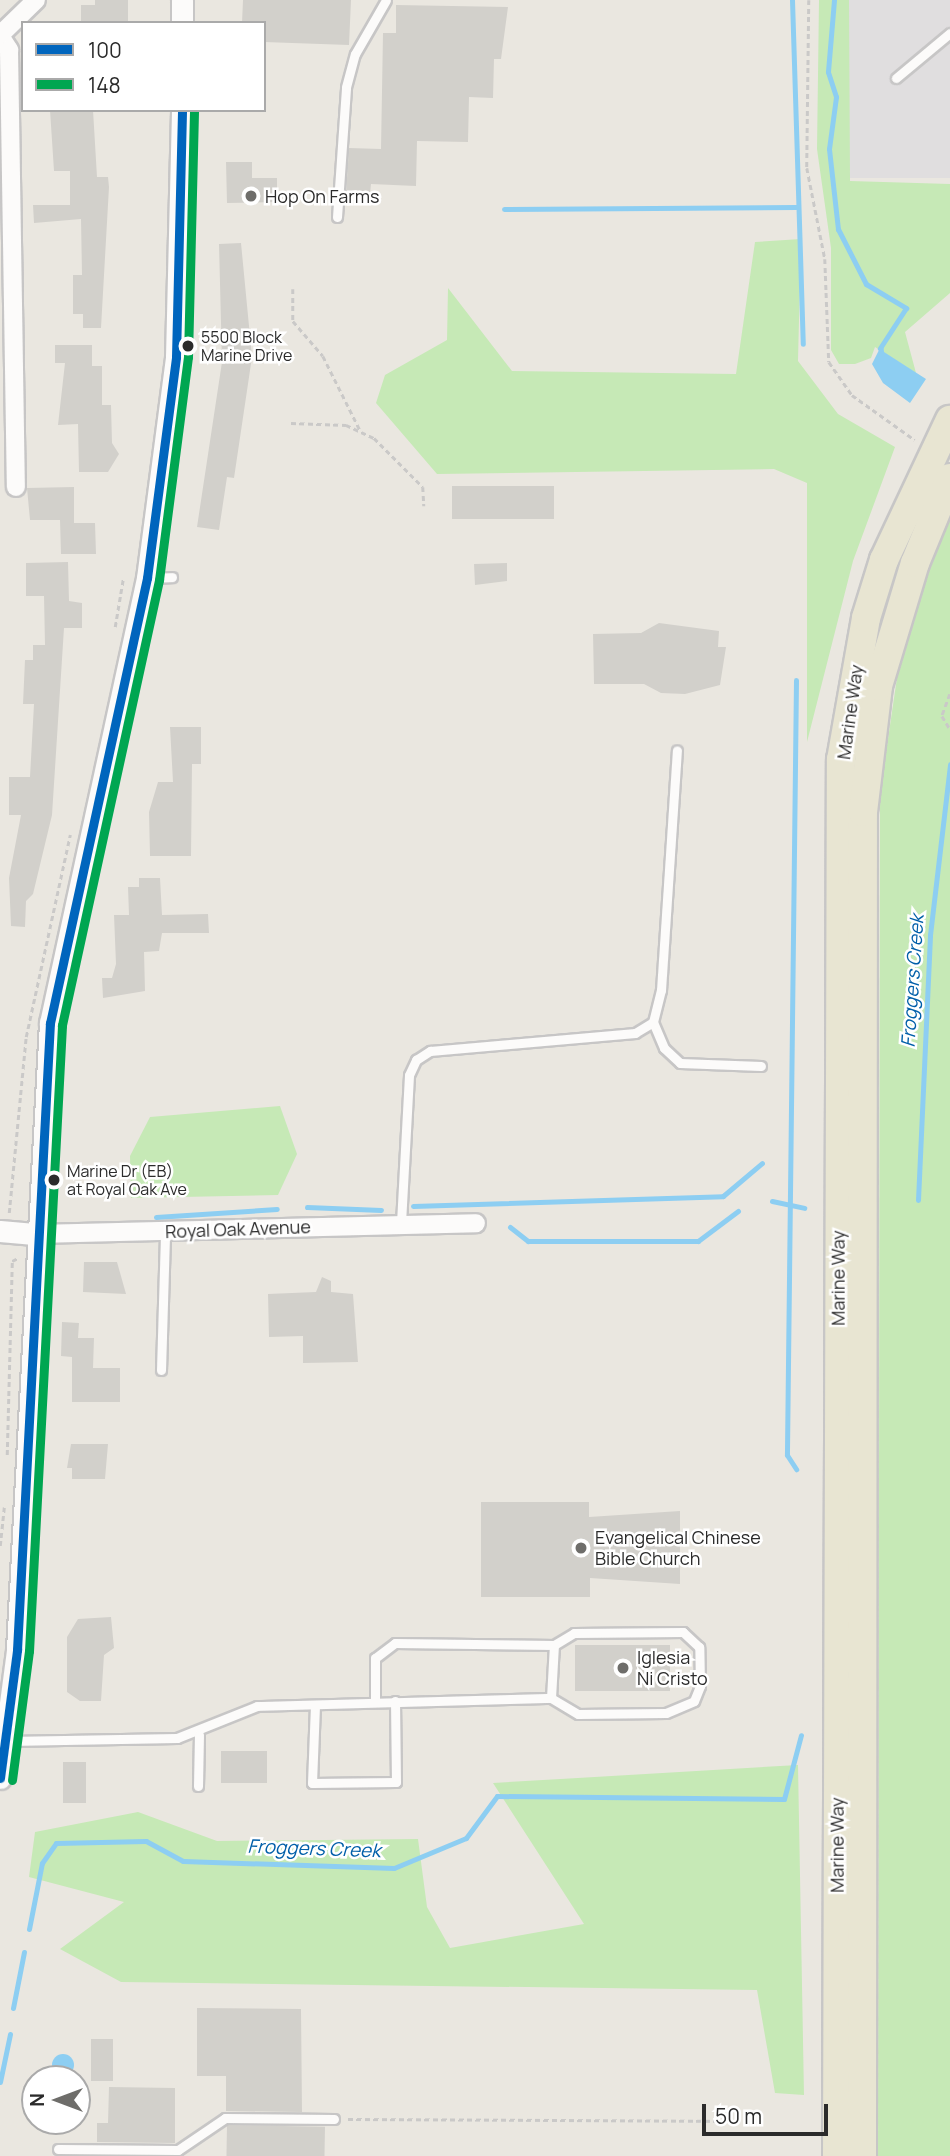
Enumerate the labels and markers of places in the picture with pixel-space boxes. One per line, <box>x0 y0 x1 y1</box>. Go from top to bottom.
place label: Hop On Farms <box>265 185 379 207</box>
marker: Hop On Farms <box>243 188 259 204</box>
place label: 5500 Block Marine Drive <box>201 327 292 365</box>
marker: 5500 Block Marine Drive <box>181 339 195 353</box>
place label: Marine Dr (EB) at Royal Oak Ave <box>67 1161 187 1199</box>
marker: Marine Dr (EB) at Royal Oak Ave <box>47 1173 61 1187</box>
place label: Evangelical Chinese Bible Church <box>595 1527 761 1570</box>
marker: Evangelical Chinese Bible Church <box>573 1540 589 1556</box>
place label: Iglesia Ni Cristo <box>637 1647 708 1690</box>
marker: Iglesia Ni Cristo <box>615 1660 631 1676</box>

